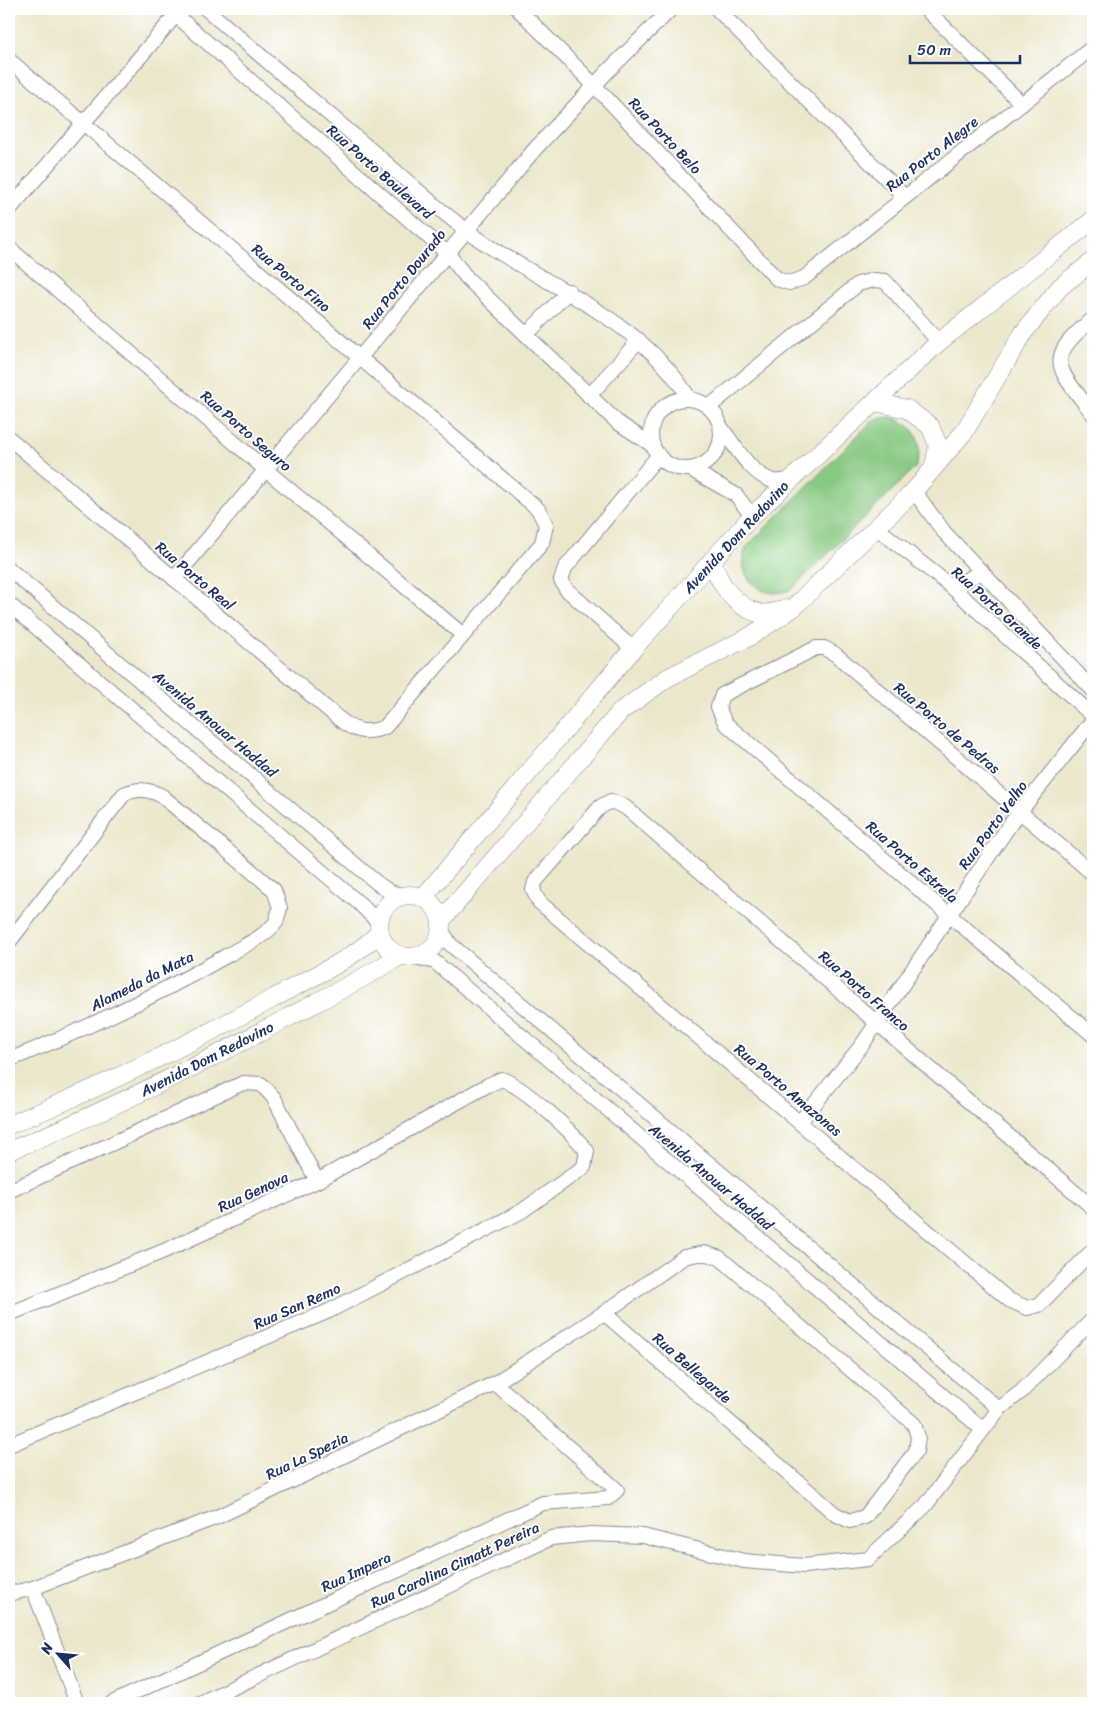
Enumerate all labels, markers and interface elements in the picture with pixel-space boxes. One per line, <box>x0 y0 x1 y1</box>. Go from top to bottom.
scale bar <box>910 32 1020 64</box>
text: 50 m <box>917 37 952 63</box>
street label: Rua Porto Belo <box>622 91 708 181</box>
street label: Rua Porto Alegre <box>880 109 984 199</box>
street label: Rua Porto Boulevard <box>321 118 440 227</box>
street label: Rua Porto Dourado <box>355 223 453 335</box>
street label: Rua Porto Fino <box>246 237 337 319</box>
street label: Rua Porto Seguro <box>194 384 298 478</box>
street label: Avenida Dom Redovino <box>676 474 796 600</box>
street label: Rua Porto Real <box>149 535 241 618</box>
street label: Rua Porto Grande <box>945 560 1049 656</box>
street label: Avenida Anouar Haddad <box>146 663 284 785</box>
street label: Rua Porto de Pedras <box>888 675 1007 781</box>
street label: Rua Porto Velho <box>952 774 1035 875</box>
street label: Rua Porto Estrela <box>860 814 965 910</box>
street label: Alameda da Mata <box>85 943 199 1019</box>
street label: Rua Porto Franco <box>812 944 916 1039</box>
street label: Avenida Dom Redovino <box>135 1014 279 1104</box>
street label: Rua Porto Amazonas <box>728 1037 848 1144</box>
street label: Avenida Anouar Haddad <box>642 1116 780 1238</box>
street label: Rua Genova <box>213 1164 293 1220</box>
street label: Rua San Remo <box>249 1275 345 1337</box>
street label: Rua Bellegarde <box>646 1326 738 1410</box>
street label: Rua La Spezia <box>261 1425 353 1487</box>
street label: Rua Carolina Cimatt Pereira <box>366 1514 544 1616</box>
street label: Rua Impera <box>317 1544 396 1600</box>
north arrow <box>32 1630 82 1680</box>
text: N <box>33 1638 60 1659</box>

